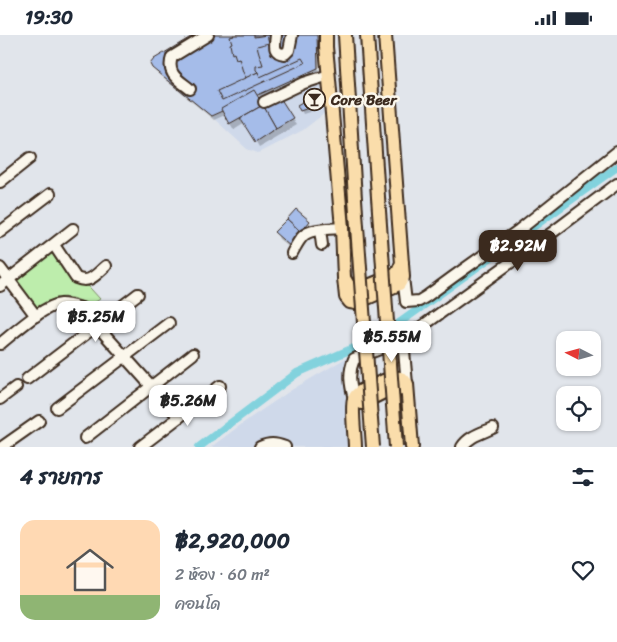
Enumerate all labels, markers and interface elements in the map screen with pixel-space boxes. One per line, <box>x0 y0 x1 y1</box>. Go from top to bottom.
text: 19:30 <box>25 1 73 34</box>
place label: Core Beer <box>330 87 398 113</box>
bar icon: Core Beer <box>303 88 327 112</box>
pin: ฿2.92M <box>477 229 559 272</box>
text: ฿2.92M <box>490 231 546 260</box>
pin: ฿5.25M <box>55 301 137 343</box>
text: ฿5.25M <box>68 302 124 331</box>
pin: ฿5.55M <box>351 321 433 363</box>
text: ฿5.55M <box>363 322 421 351</box>
north arrow <box>556 331 601 376</box>
map controls <box>556 331 601 431</box>
pin: ฿5.26M <box>147 385 229 427</box>
text: ฿5.26M <box>160 386 216 415</box>
button: locate <box>556 386 601 431</box>
text: 4 รายการ <box>20 458 102 496</box>
icon: filters <box>569 463 597 491</box>
text: ฿2,920,000 <box>175 522 290 560</box>
icon: home <box>60 540 120 600</box>
icon: heart <box>569 556 597 584</box>
text: 2 ห้อง · 60 m² <box>175 560 270 589</box>
text: คอนโด <box>175 589 220 618</box>

